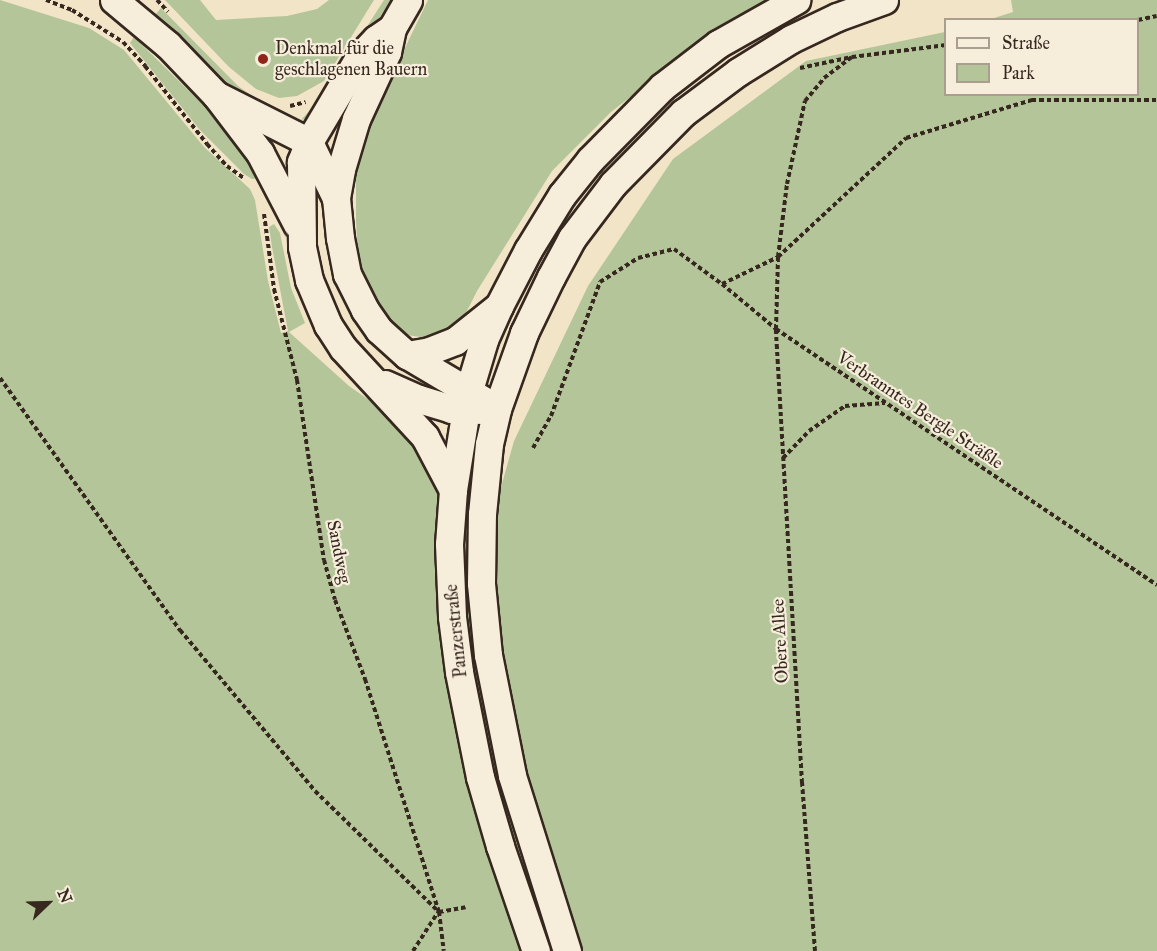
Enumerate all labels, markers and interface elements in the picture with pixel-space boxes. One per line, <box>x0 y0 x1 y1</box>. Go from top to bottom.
legend <box>944 18 1139 96</box>
text: Straße <box>1002 32 1050 54</box>
place label: Denkmal für die geschlagenen Bauern <box>275 38 427 80</box>
marker: Denkmal für die geschlagenen Bauern <box>256 52 270 66</box>
text: Park <box>1002 62 1035 84</box>
street label: Verbranntes Bergle Sträßle <box>833 346 1007 474</box>
street label: Sandweg <box>322 518 356 586</box>
street label: Panzerstraße <box>440 583 472 679</box>
street label: Obere Allee <box>767 598 793 684</box>
north arrow <box>18 873 78 933</box>
text: N <box>54 886 76 906</box>

